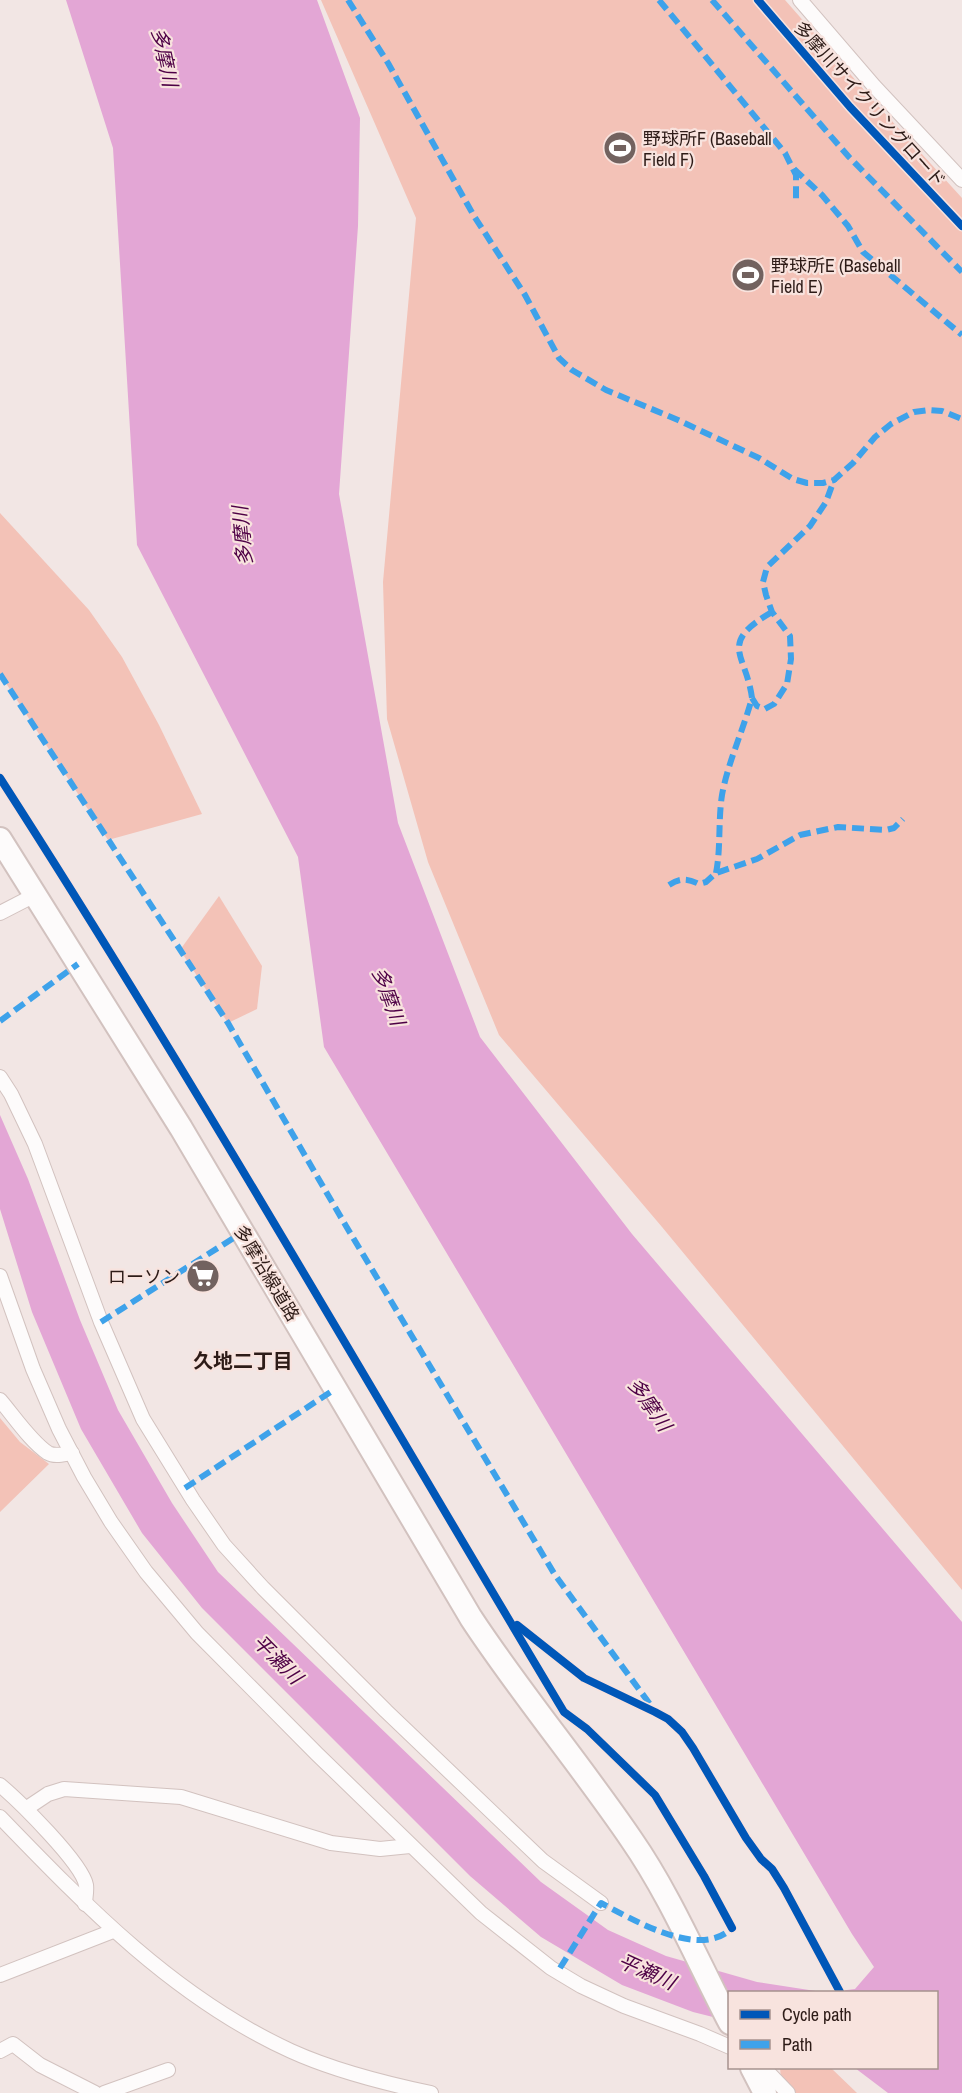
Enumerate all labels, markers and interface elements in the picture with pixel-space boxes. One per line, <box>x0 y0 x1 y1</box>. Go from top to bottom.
street label: 多摩川サイクリングロード <box>789 16 951 192</box>
water label: 多摩川 <box>146 25 185 91</box>
place label: 野球所F (Baseball Field F) <box>643 126 772 172</box>
sports icon: 野球所F (Baseball Field F) <box>602 130 638 166</box>
place label: 野球所E (Baseball Field E) <box>771 253 900 299</box>
sports icon: 野球所E (Baseball Field E) <box>730 257 766 293</box>
water label: 多摩川 <box>226 503 258 567</box>
water label: 多摩川 <box>366 963 413 1031</box>
street label: 多摩沿線道路 <box>228 1220 306 1326</box>
supermarket icon: ローソン <box>185 1258 221 1294</box>
place label: ローソン <box>108 1264 180 1289</box>
district label: 久地二丁目 <box>193 1347 293 1374</box>
water label: 多摩川 <box>622 1372 679 1438</box>
water label: 平瀬川 <box>247 1628 310 1691</box>
water label: 平瀬川 <box>614 1946 682 1996</box>
legend <box>728 1991 938 2069</box>
text: Cycle path <box>782 2002 852 2027</box>
text: Path <box>782 2032 812 2057</box>

